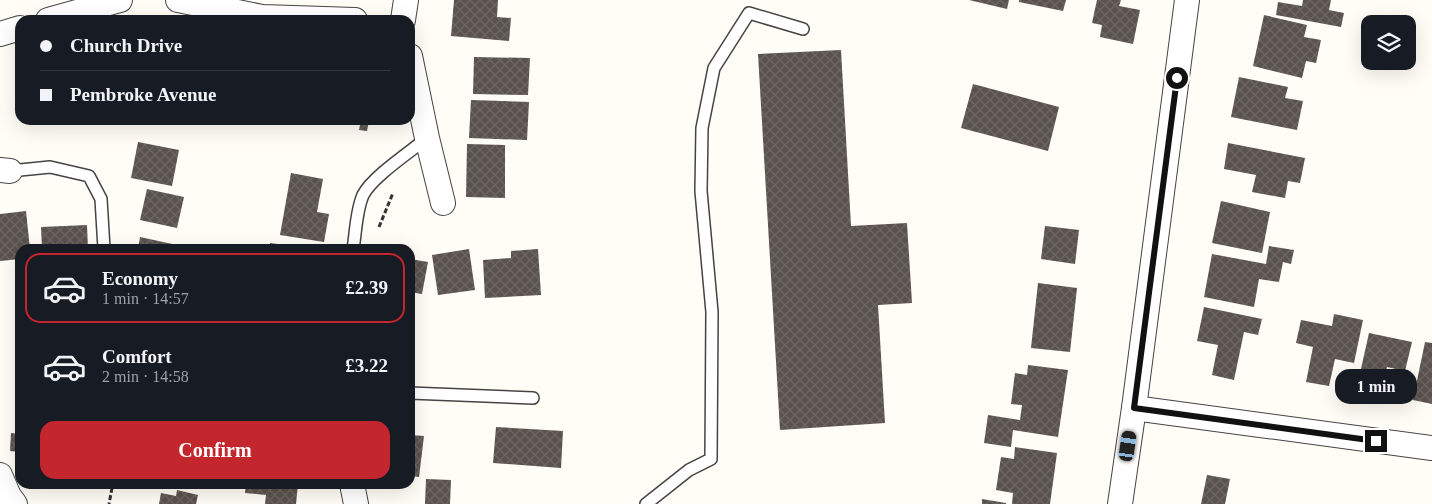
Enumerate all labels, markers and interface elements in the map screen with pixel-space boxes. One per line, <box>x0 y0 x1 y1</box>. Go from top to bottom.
map controls <box>1361 15 1416 70</box>
button: layers <box>1361 15 1416 70</box>
text: Church Drive <box>70 35 182 56</box>
route start <box>1166 67 1188 89</box>
text: Pembroke Avenue <box>70 84 217 105</box>
icon: car <box>42 266 87 311</box>
text: Economy <box>102 268 178 289</box>
text: £2.39 <box>345 277 388 298</box>
text: 1 min · 14:57 <box>102 290 189 307</box>
icon: car <box>42 344 87 389</box>
text: Comfort <box>102 346 172 367</box>
text: £3.22 <box>345 355 388 376</box>
text: 2 min · 14:58 <box>102 368 189 385</box>
callout: 1 min <box>1335 368 1417 404</box>
text: 1 min <box>1357 378 1395 395</box>
button: Confirm <box>40 421 390 479</box>
car <box>1118 430 1137 462</box>
route end <box>1365 430 1387 452</box>

